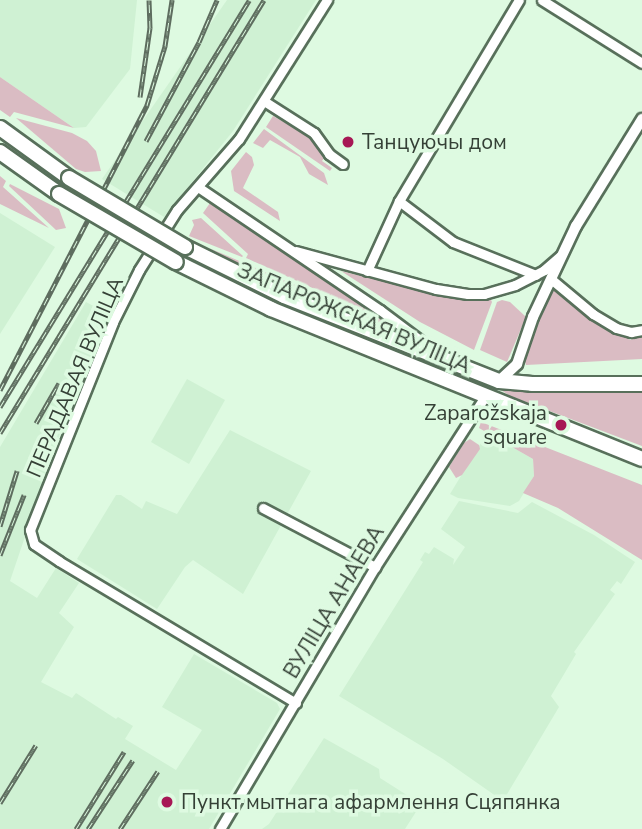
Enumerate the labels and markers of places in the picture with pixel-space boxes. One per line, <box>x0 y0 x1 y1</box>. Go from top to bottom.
place label: Танцуючы дом <box>362 129 507 155</box>
marker: Танцуючы дом <box>340 134 356 150</box>
place label: Zaparožskaja square <box>424 400 547 450</box>
marker: Zaparožskaja square <box>553 417 569 433</box>
place label: Пункт мытнага афармлення Сцяпянка <box>181 789 561 815</box>
marker: Пункт мытнага афармлення Сцяпянка <box>159 794 175 810</box>

